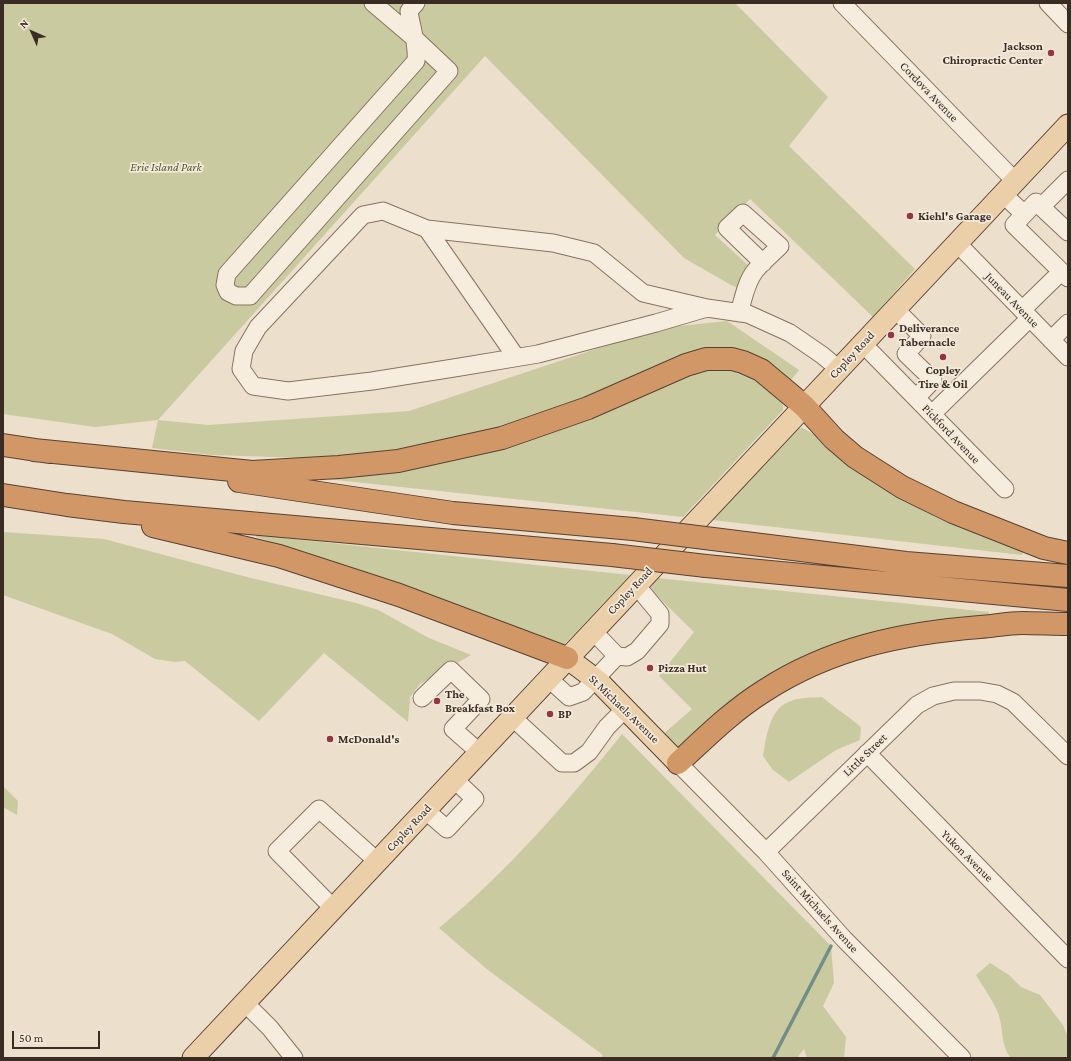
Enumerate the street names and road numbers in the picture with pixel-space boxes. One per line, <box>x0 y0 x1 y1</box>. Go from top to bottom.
street label: Cordova Avenue <box>897 59 961 125</box>
street label: Juneau Avenue <box>982 269 1042 331</box>
street label: Copley Road <box>826 328 878 382</box>
street label: Pickford Avenue <box>919 401 983 467</box>
street label: Copley Road <box>604 564 656 618</box>
street label: St Michaels Avenue <box>586 672 662 746</box>
street label: Little Street <box>840 730 890 780</box>
street label: Copley Road <box>383 801 435 855</box>
street label: Yukon Avenue <box>938 827 996 885</box>
street label: Saint Michaels Avenue <box>779 866 861 956</box>

